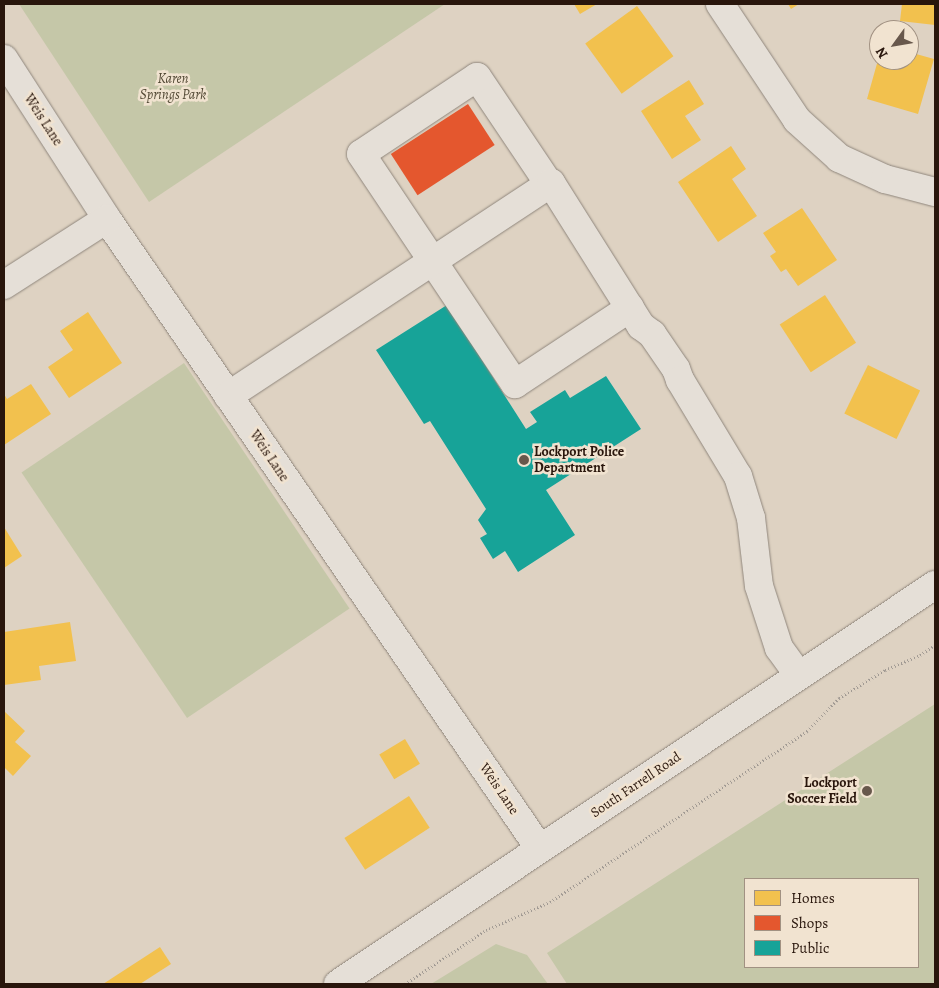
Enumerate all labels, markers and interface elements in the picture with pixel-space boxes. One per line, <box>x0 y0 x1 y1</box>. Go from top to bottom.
north arrow <box>869 20 919 70</box>
text: N <box>871 43 892 62</box>
park label: Karen Springs Park <box>140 71 206 104</box>
street label: Weis Lane <box>20 91 66 149</box>
street label: Weis Lane <box>246 427 292 485</box>
place label: Lockport Police Department <box>534 444 624 477</box>
marker: Lockport Police Department <box>518 454 530 466</box>
street label: South Farrell Road <box>588 749 684 821</box>
street label: Weis Lane <box>476 760 522 818</box>
place label: Lockport Soccer Field <box>787 775 857 808</box>
marker: Lockport Soccer Field <box>861 785 873 797</box>
legend <box>744 878 919 968</box>
text: Homes <box>791 888 835 908</box>
text: Shops <box>791 913 828 933</box>
text: Public <box>791 938 829 958</box>

